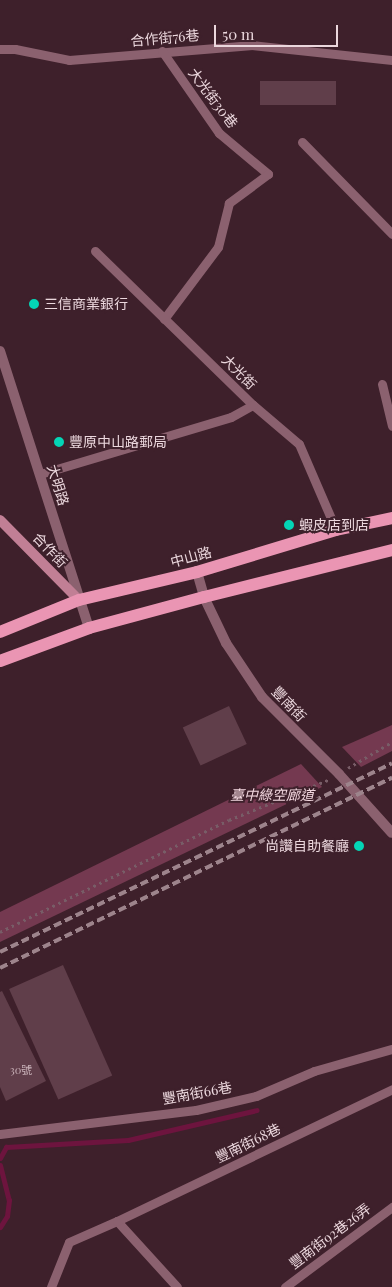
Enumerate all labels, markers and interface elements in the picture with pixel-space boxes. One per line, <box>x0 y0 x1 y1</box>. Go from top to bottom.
scale bar <box>217 15 341 47</box>
text: 50 m <box>222 24 254 44</box>
street label: 合作街76巷 <box>130 27 200 49</box>
street label: 大光街30巷 <box>185 65 241 131</box>
place label: 三信商業銀行 <box>44 296 128 312</box>
marker: 三信商業銀行 <box>28 298 40 310</box>
street label: 大光街 <box>218 351 260 393</box>
place label: 豐原中山路郵局 <box>69 434 167 450</box>
marker: 豐原中山路郵局 <box>53 436 65 448</box>
street label: 大明路 <box>44 462 72 508</box>
place label: 蝦皮店到店 <box>299 517 369 533</box>
marker: 蝦皮店到店 <box>283 519 295 531</box>
street label: 合作街 <box>29 529 71 571</box>
street label: 中山路 <box>169 543 213 571</box>
street label: 豐南街 <box>268 683 310 725</box>
park label: 臺中綠空廊道 <box>230 787 314 803</box>
place label: 尚讚自助餐廳 <box>265 838 349 854</box>
marker: 尚讚自助餐廳 <box>353 840 365 852</box>
house number: 30號 <box>10 1063 32 1077</box>
street label: 豐南街66巷 <box>161 1079 233 1107</box>
street label: 豐南街68巷 <box>213 1120 283 1166</box>
street label: 豐南街92巷26弄 <box>286 1200 374 1272</box>

